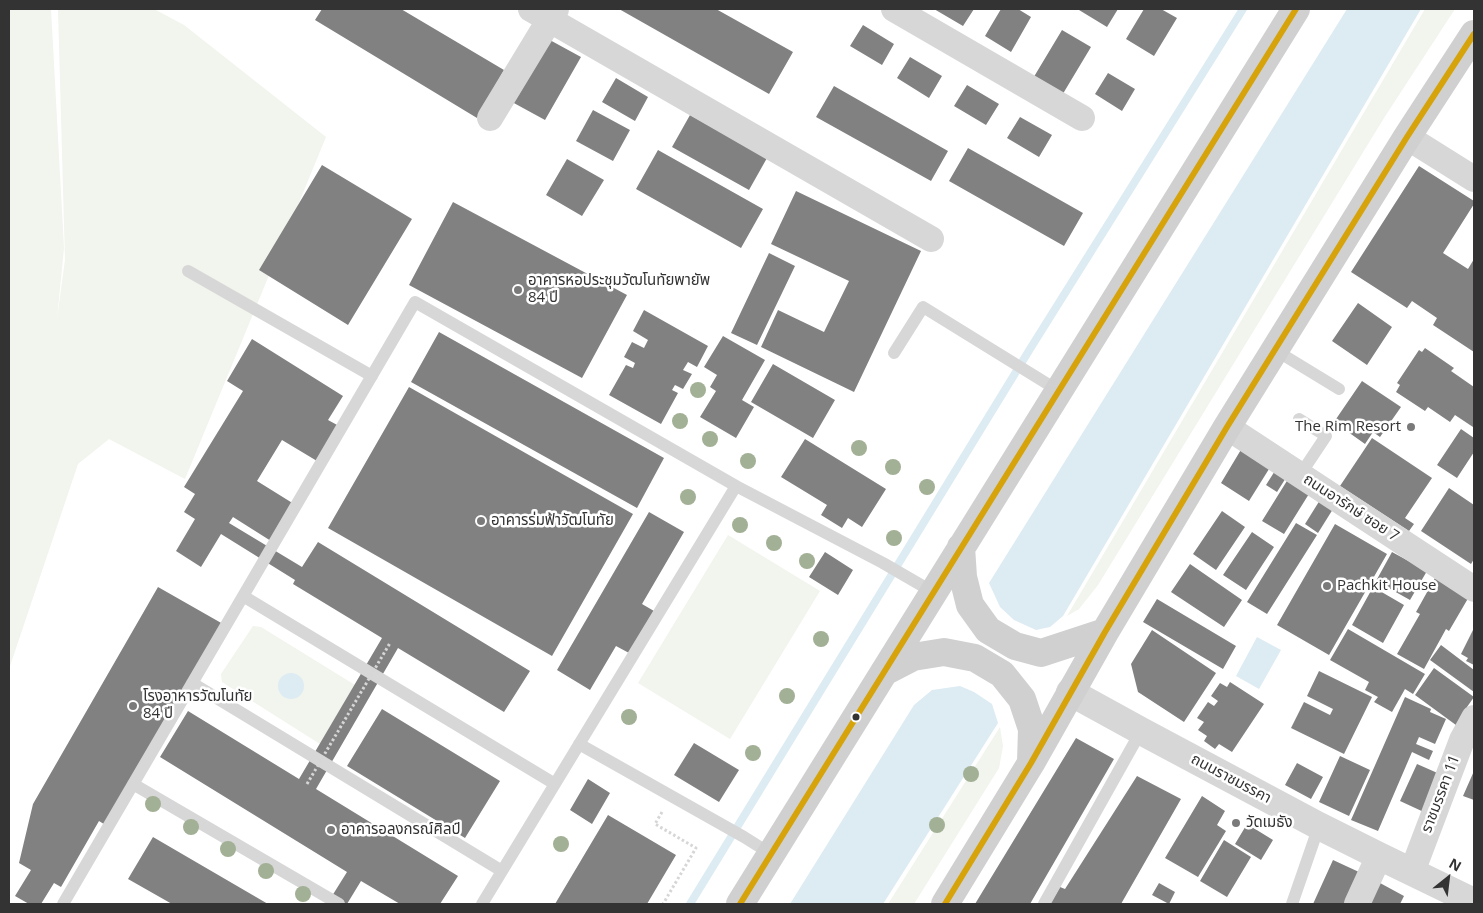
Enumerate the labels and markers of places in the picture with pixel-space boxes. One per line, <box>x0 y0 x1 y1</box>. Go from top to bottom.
place label: อาคารหอประชุมวัฒโนทัยพายัพ 84 ปี <box>528 272 710 307</box>
marker: อาคารหอประชุมวัฒโนทัยพายัพ 84 ปี <box>512 284 524 296</box>
place label: The Rim Resort <box>1295 418 1401 436</box>
marker: The Rim Resort <box>1405 421 1417 433</box>
place label: อาคารร่มฟ้าวัฒโนทัย <box>491 512 614 530</box>
marker: อาคารร่มฟ้าวัฒโนทัย <box>475 515 487 527</box>
place label: Pachkit House <box>1337 577 1437 595</box>
marker: Pachkit House <box>1321 580 1333 592</box>
place label: โรงอาหารวัฒโนทัย 84 ปี <box>143 688 252 723</box>
marker: โรงอาหารวัฒโนทัย 84 ปี <box>127 700 139 712</box>
unlabelled marker <box>851 712 861 722</box>
place label: วัดเมธัง <box>1246 814 1292 832</box>
marker: วัดเมธัง <box>1230 817 1242 829</box>
place label: อาคารอลงกรณ์ศิลป์ <box>341 821 461 839</box>
marker: อาคารอลงกรณ์ศิลป์ <box>325 824 337 836</box>

